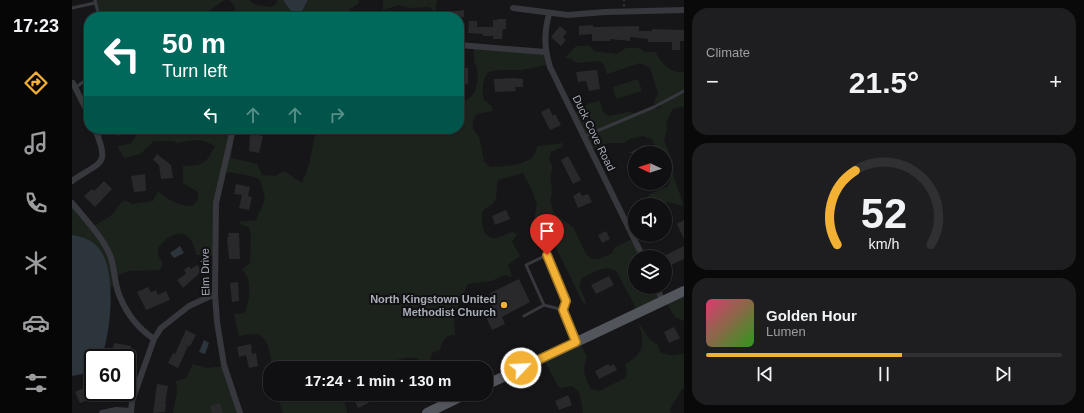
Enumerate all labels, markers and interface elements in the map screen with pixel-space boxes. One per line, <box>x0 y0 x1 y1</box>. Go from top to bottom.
text: 17:23 <box>13 16 59 36</box>
icon: left <box>96 28 148 80</box>
text: 50 m <box>162 28 226 59</box>
text: Climate <box>706 45 750 60</box>
text: Turn left <box>162 61 227 81</box>
text: 21.5° <box>849 66 919 99</box>
icon: directions <box>22 69 50 97</box>
text: − <box>706 69 719 94</box>
text: + <box>1049 69 1062 94</box>
street label: Duck Cove Road <box>570 93 618 173</box>
icon: left <box>200 104 222 126</box>
icon: ahead <box>242 104 264 126</box>
icon: ahead <box>284 104 306 126</box>
icon: right <box>326 104 348 126</box>
icon: music <box>22 129 50 157</box>
north arrow <box>628 146 672 190</box>
map controls <box>628 146 672 294</box>
icon: phone <box>22 189 50 217</box>
text: 52 <box>861 189 907 236</box>
button: sound <box>628 198 672 242</box>
pin <box>530 214 564 255</box>
icon: arrive <box>536 220 558 242</box>
text: km/h <box>869 235 900 251</box>
street label: Elm Drive <box>199 248 211 296</box>
icon: climate <box>22 249 50 277</box>
button: layers <box>628 250 672 294</box>
place label: North Kingstown United Methodist Church <box>370 293 496 318</box>
marker: North Kingstown United Methodist Church <box>499 300 509 310</box>
text: Golden Hour <box>766 307 857 324</box>
icon: car <box>22 309 50 337</box>
text: Lumen <box>766 324 806 339</box>
position arrow <box>500 347 542 389</box>
speed limit sign: 60 <box>84 349 136 401</box>
icon: previous <box>754 363 776 385</box>
icon: pause <box>873 363 895 385</box>
icon: next <box>992 363 1014 385</box>
icon: filters <box>22 369 50 397</box>
text: 17:24 · 1 min · 130 m <box>305 372 451 389</box>

